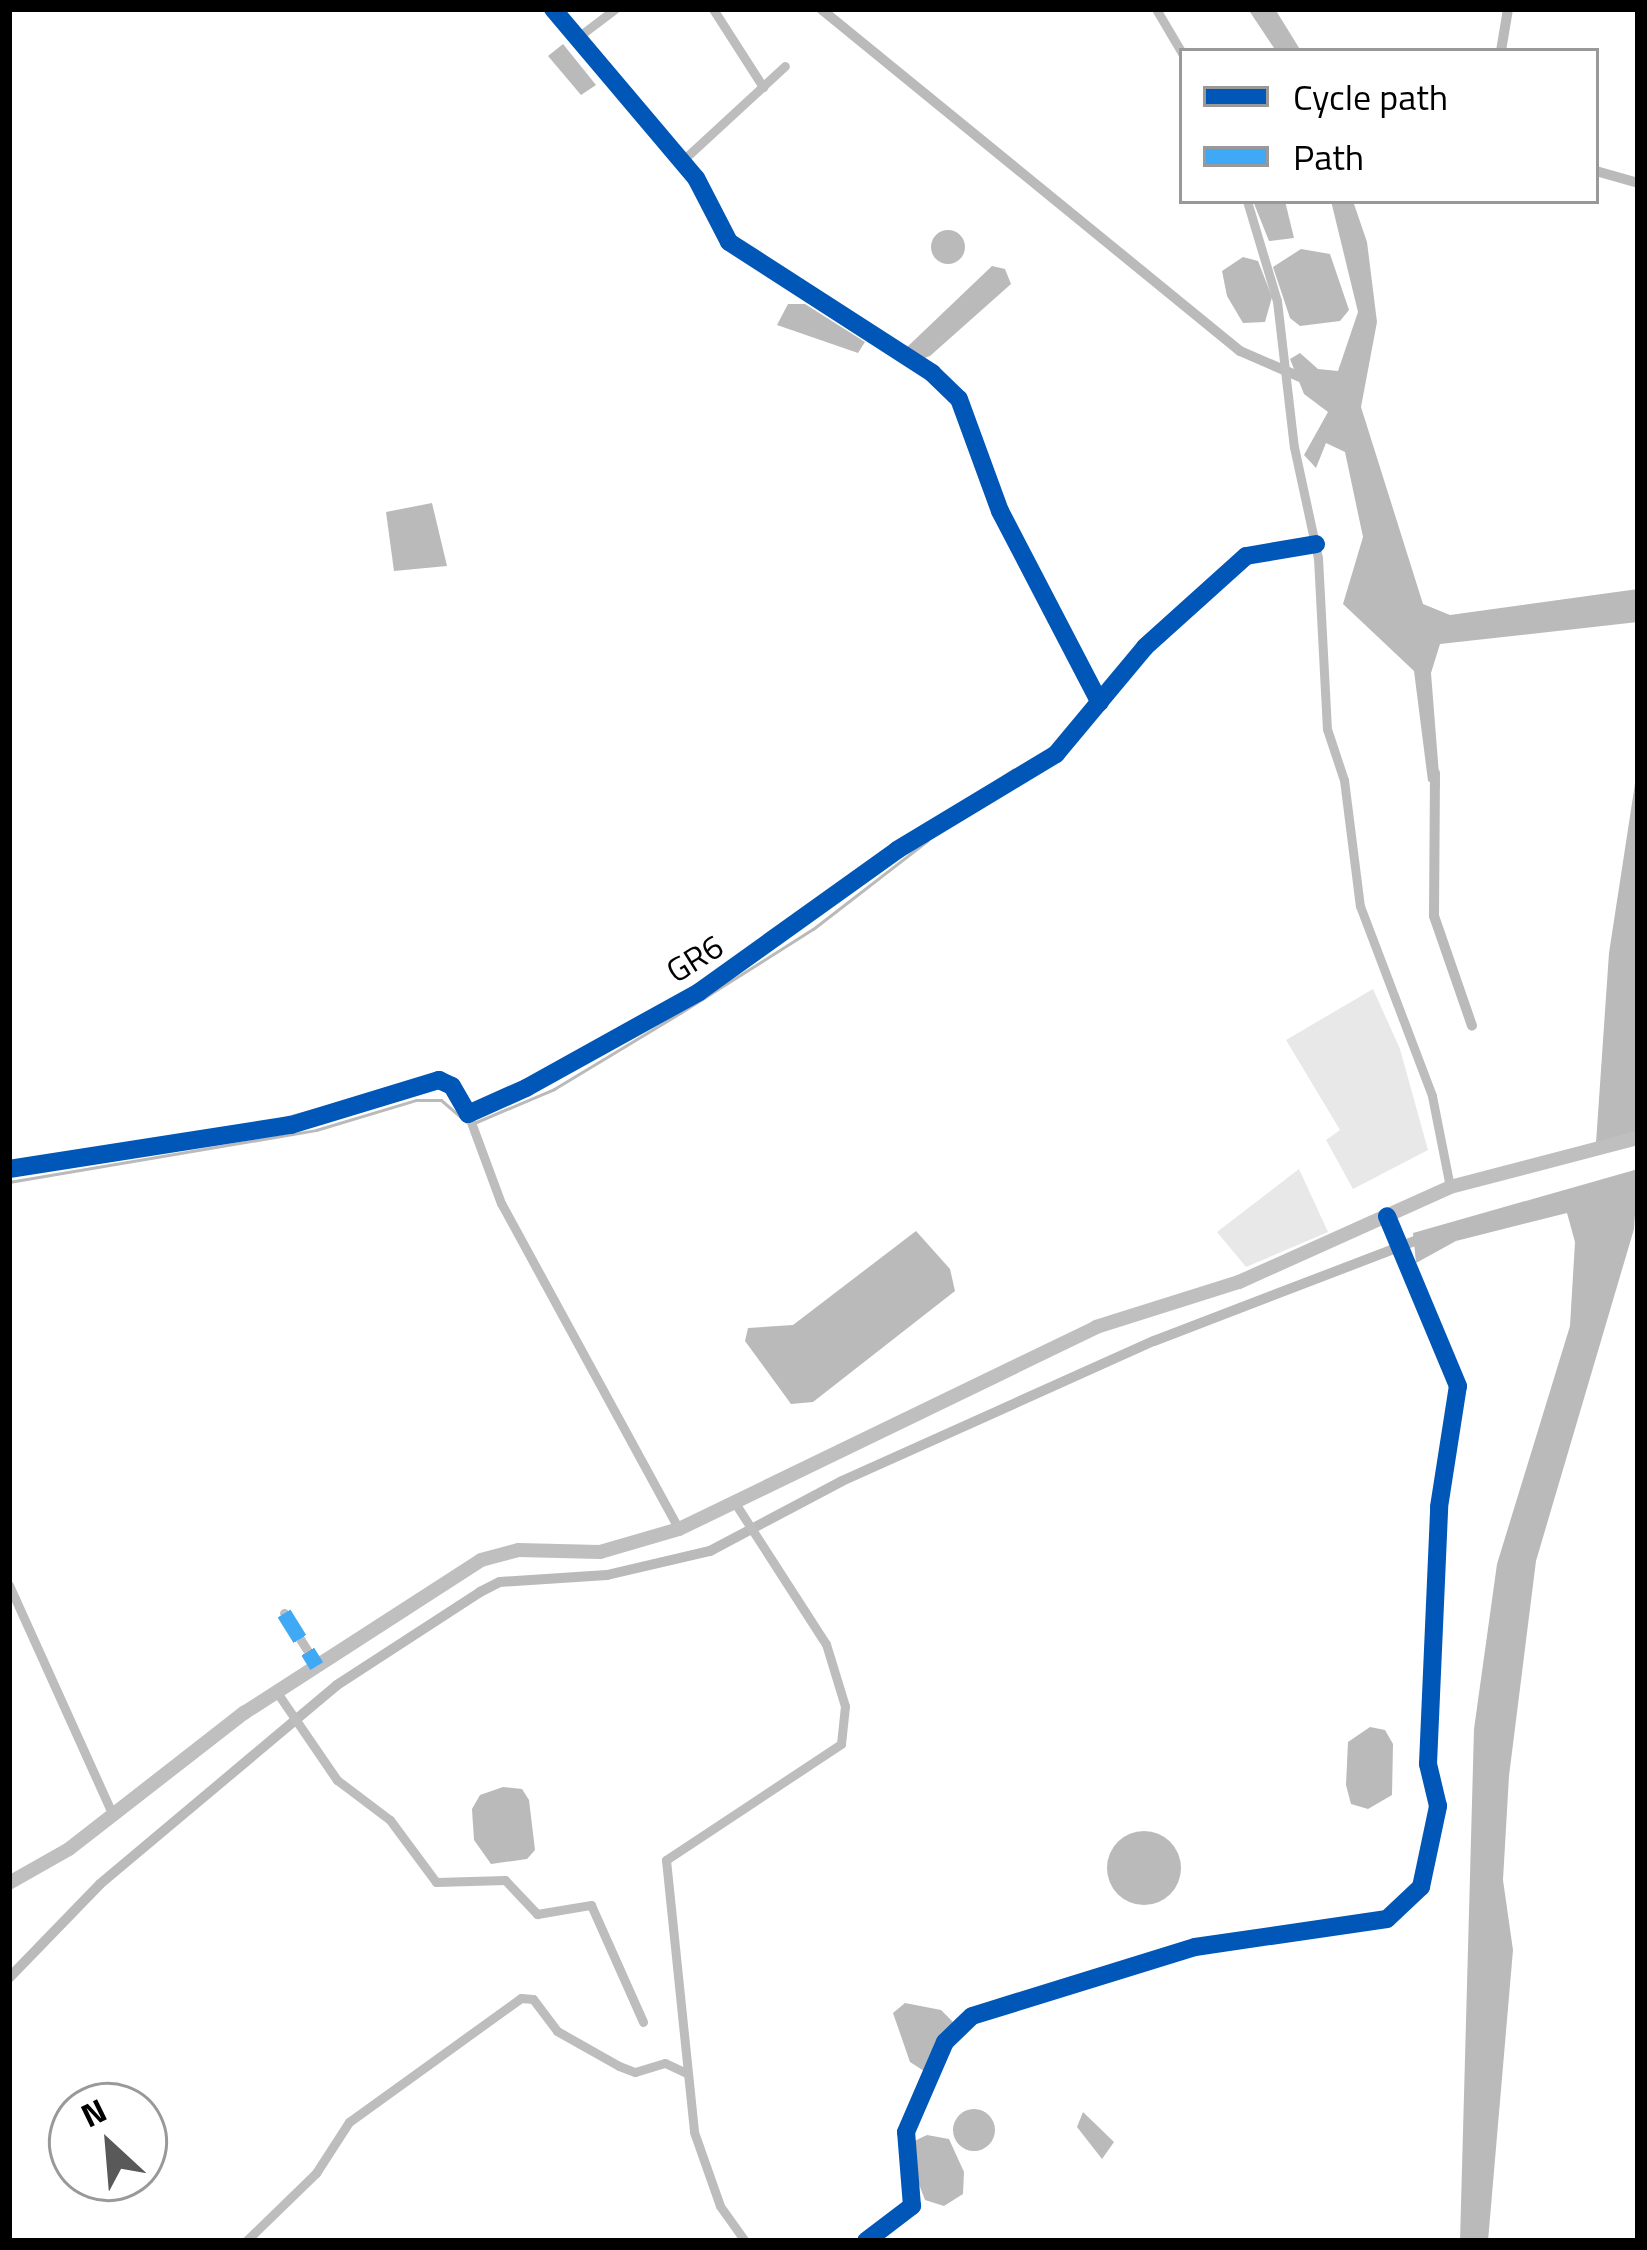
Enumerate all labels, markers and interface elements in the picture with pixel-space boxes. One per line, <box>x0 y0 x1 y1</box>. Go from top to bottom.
legend <box>1179 48 1599 204</box>
text: Cycle path <box>1293 69 1448 124</box>
text: Path <box>1293 129 1364 184</box>
street label: GR6 <box>659 927 731 991</box>
north arrow <box>48 2082 168 2202</box>
text: N <box>72 2085 115 2140</box>

